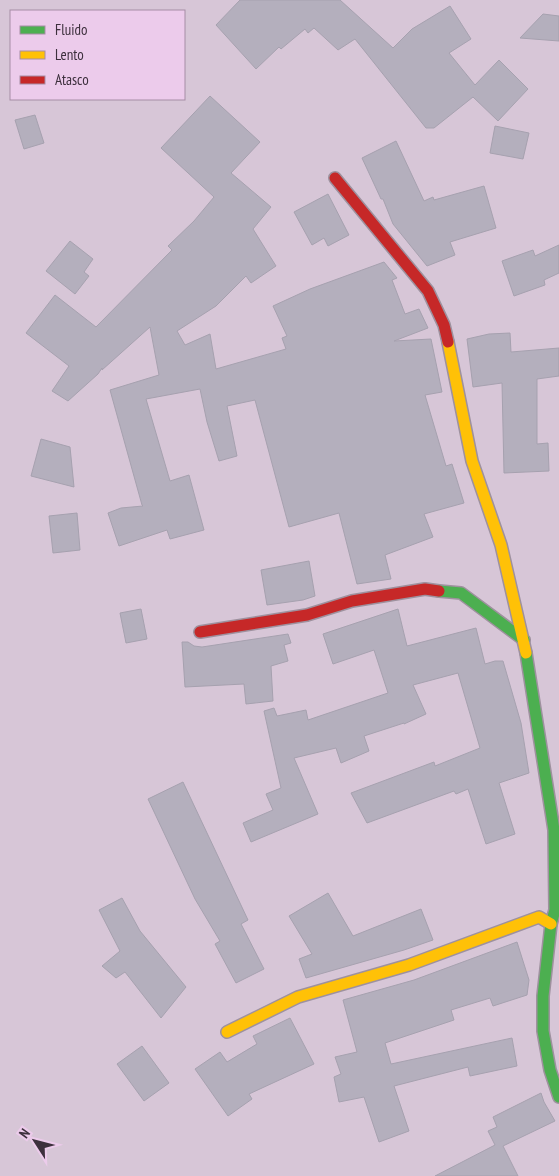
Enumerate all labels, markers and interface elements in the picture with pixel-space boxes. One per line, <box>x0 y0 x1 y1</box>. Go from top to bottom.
legend <box>10 10 185 100</box>
text: Fluido <box>55 20 87 39</box>
text: Lento <box>55 45 84 64</box>
text: Atasco <box>55 70 89 89</box>
north arrow <box>10 1116 60 1166</box>
text: N <box>15 1125 34 1142</box>

